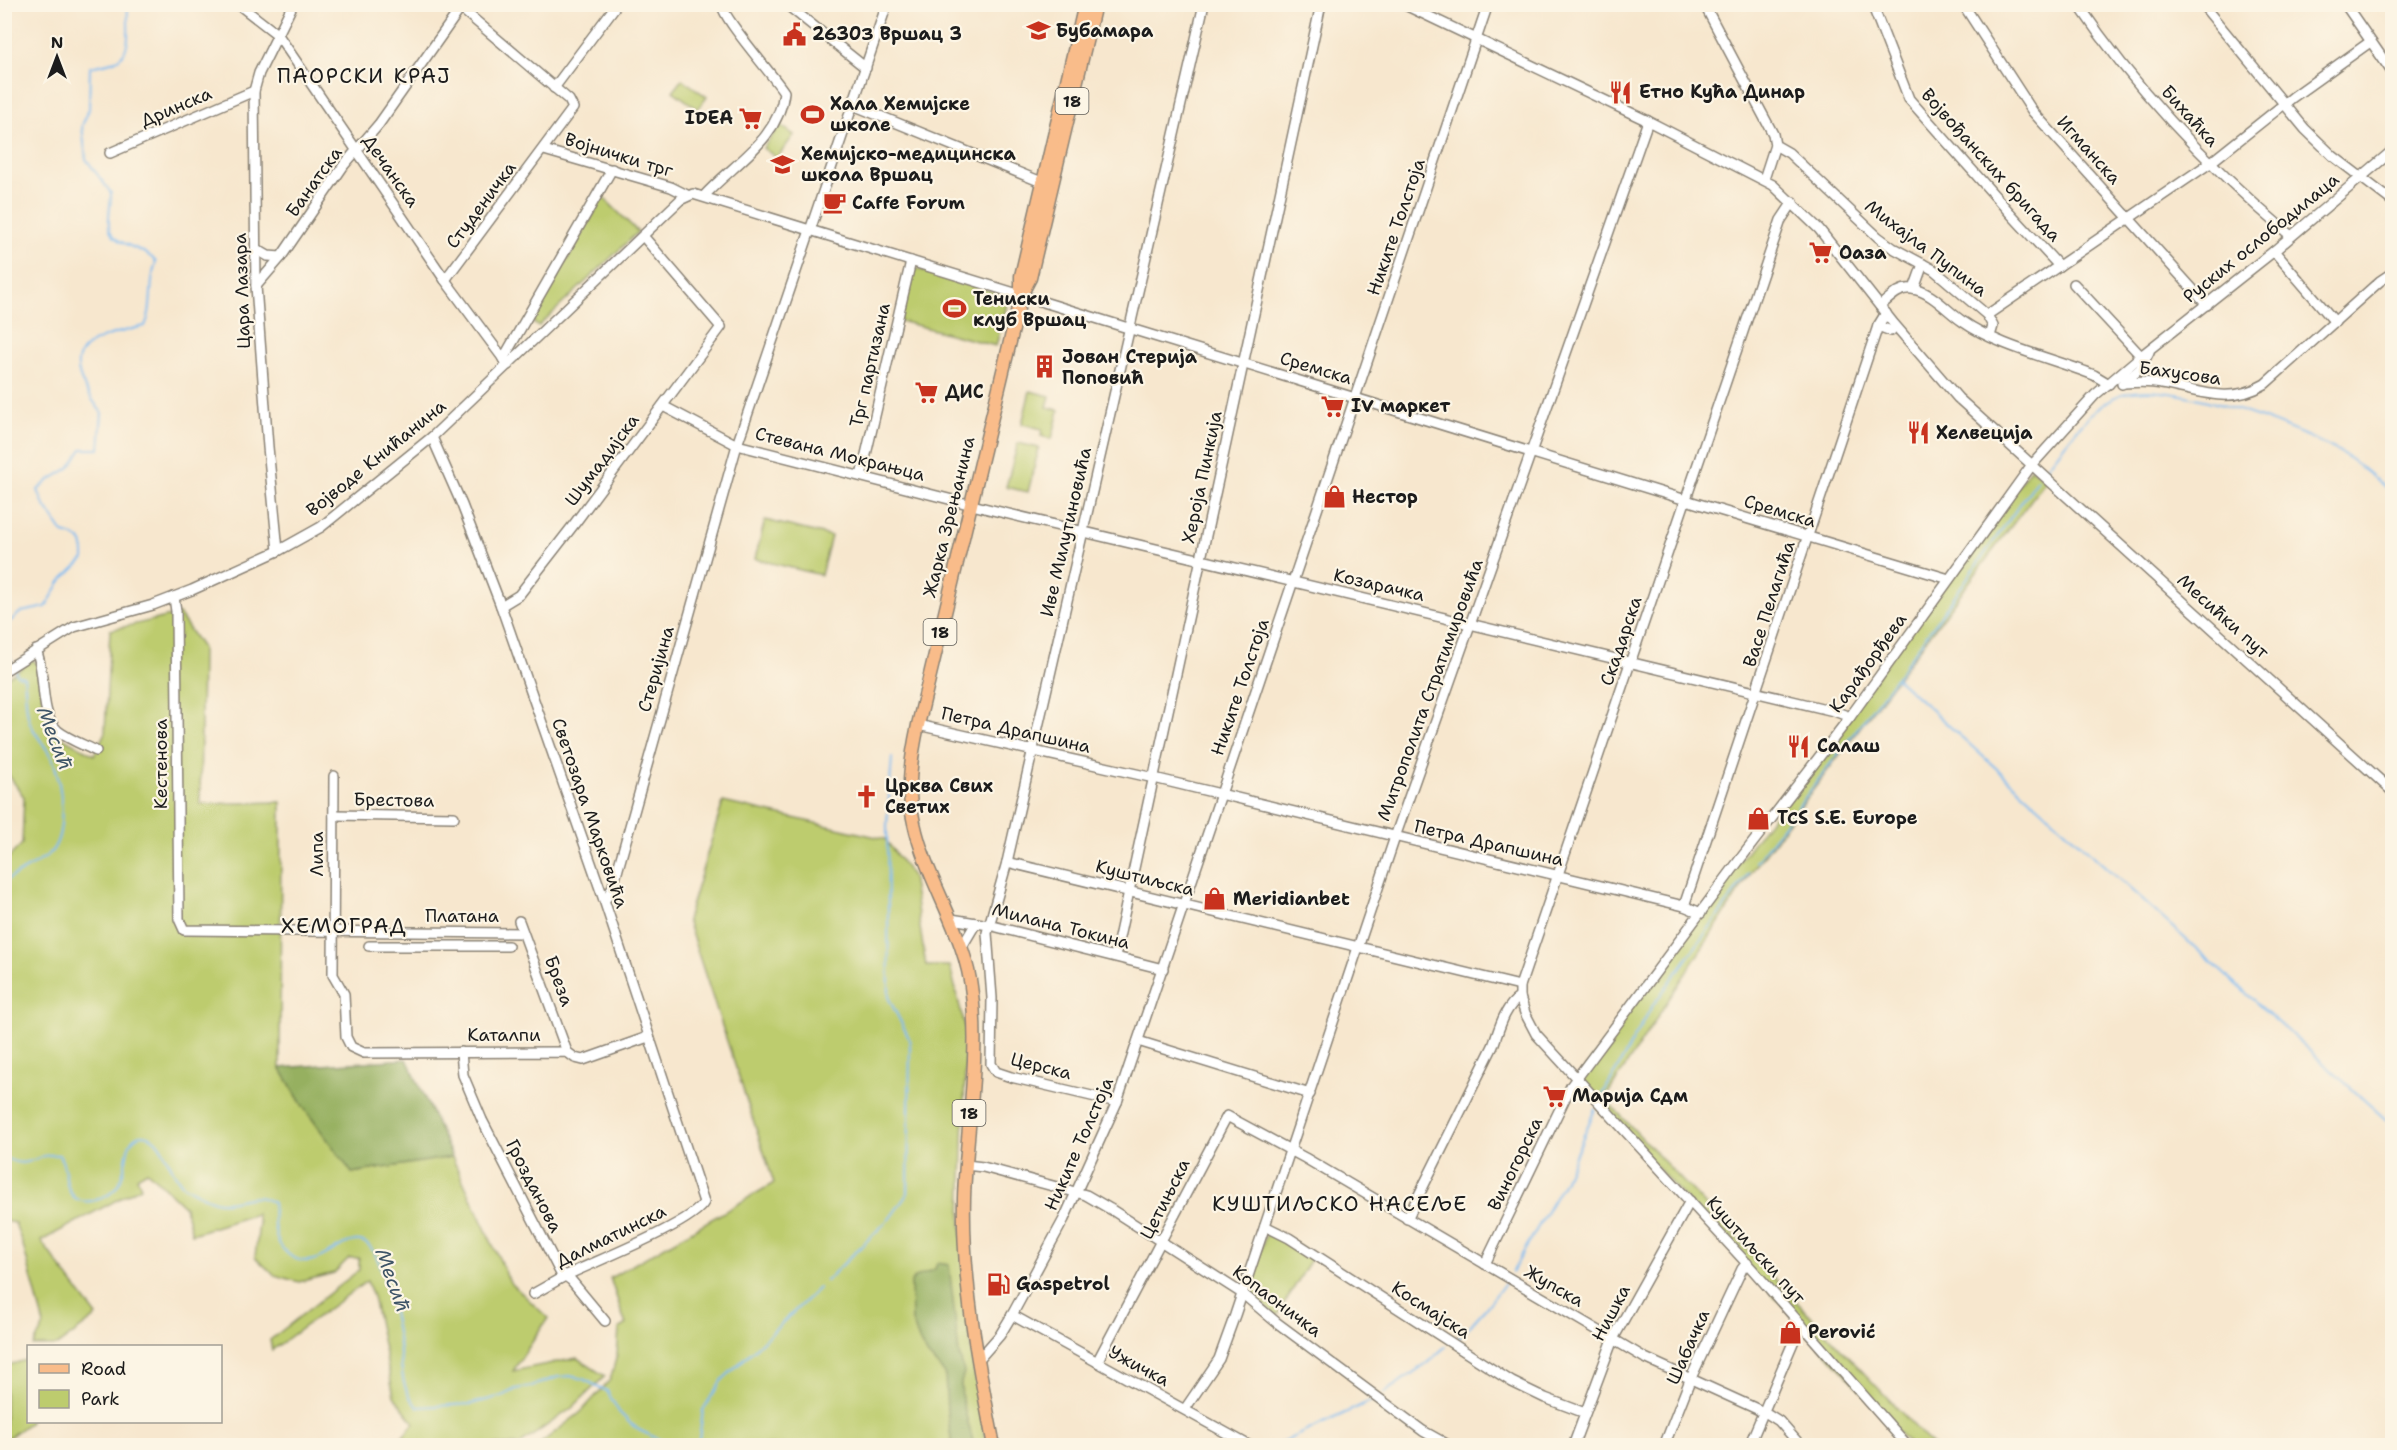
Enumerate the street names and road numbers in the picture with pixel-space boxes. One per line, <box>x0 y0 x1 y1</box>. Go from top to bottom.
street label: Бихаћка <box>2156 80 2224 152</box>
street label: Дринска <box>137 81 215 133</box>
street label: Војвођанских бригада <box>1916 83 2066 247</box>
road number: 18 <box>1056 88 1088 114</box>
street label: Игманска <box>2052 110 2126 190</box>
street label: Војнички трг <box>562 127 676 183</box>
street label: Дечанска <box>357 130 425 212</box>
street label: Банатска <box>280 142 348 222</box>
street label: Никите Толстоја <box>1361 155 1431 299</box>
street label: Студеничка <box>440 157 522 253</box>
street label: Руских ослободилаца <box>2178 168 2344 308</box>
street label: Михајла Пупина <box>1860 194 1992 302</box>
street label: Цара Лазара <box>228 233 256 349</box>
street label: Трг партизана <box>844 300 896 430</box>
street label: Сремска <box>1277 346 1355 390</box>
street label: Бахусова <box>2137 355 2223 391</box>
street label: Војводе Книћанина <box>301 394 451 522</box>
street label: Хероја Пинкија <box>1176 408 1228 546</box>
street label: Шумадијска <box>559 409 645 511</box>
street label: Стевана Мокрањца <box>753 421 927 487</box>
street label: Жарка Зрењанина <box>917 434 981 600</box>
street label: Иве Милутиновића <box>1035 445 1097 619</box>
street label: Сремска <box>1741 489 1819 533</box>
street label: Васе Пелагића <box>1737 538 1801 670</box>
street label: Митрополита Стратимировића <box>1371 556 1489 824</box>
street label: Козарачка <box>1331 563 1427 607</box>
street label: Месићки пут <box>2172 568 2275 664</box>
street label: Скадарска <box>1594 593 1648 689</box>
street label: Карађорђева <box>1824 608 1912 718</box>
street label: Никите Толстоја <box>1205 615 1275 759</box>
road number: 18 <box>924 619 956 645</box>
street label: Стеријина <box>632 623 680 715</box>
street label: Петра Драпшина <box>939 701 1093 759</box>
street label: Светозара Марковића <box>546 715 634 911</box>
street label: Кестенова <box>149 719 173 809</box>
street label: Брестова <box>353 787 435 813</box>
street label: Петра Драпшина <box>1412 814 1566 872</box>
street label: Липа <box>305 832 329 876</box>
street label: Куштиљска <box>1093 854 1197 902</box>
street label: Милана Токина <box>990 897 1132 955</box>
street label: Платана <box>425 904 499 928</box>
street label: Бреза <box>539 952 579 1010</box>
street label: Каталпи <box>467 1023 541 1047</box>
street label: Церска <box>1008 1047 1074 1085</box>
street label: Никите Толстоја <box>1039 1074 1119 1214</box>
road number: 18 <box>952 1100 986 1126</box>
street label: Виногорска <box>1482 1113 1548 1215</box>
street label: Грозданова <box>500 1135 568 1237</box>
street label: Цетињска <box>1134 1155 1196 1243</box>
street label: Куштиљски пут <box>1701 1191 1811 1310</box>
street label: Далматинска <box>552 1199 670 1273</box>
street label: Жупска <box>1520 1259 1588 1313</box>
street label: Копаоничка <box>1228 1260 1326 1342</box>
street label: Космајска <box>1387 1276 1475 1344</box>
street label: Нишка <box>1586 1280 1636 1346</box>
street label: Шабачка <box>1661 1306 1715 1388</box>
street label: Ужичка <box>1104 1340 1174 1392</box>

